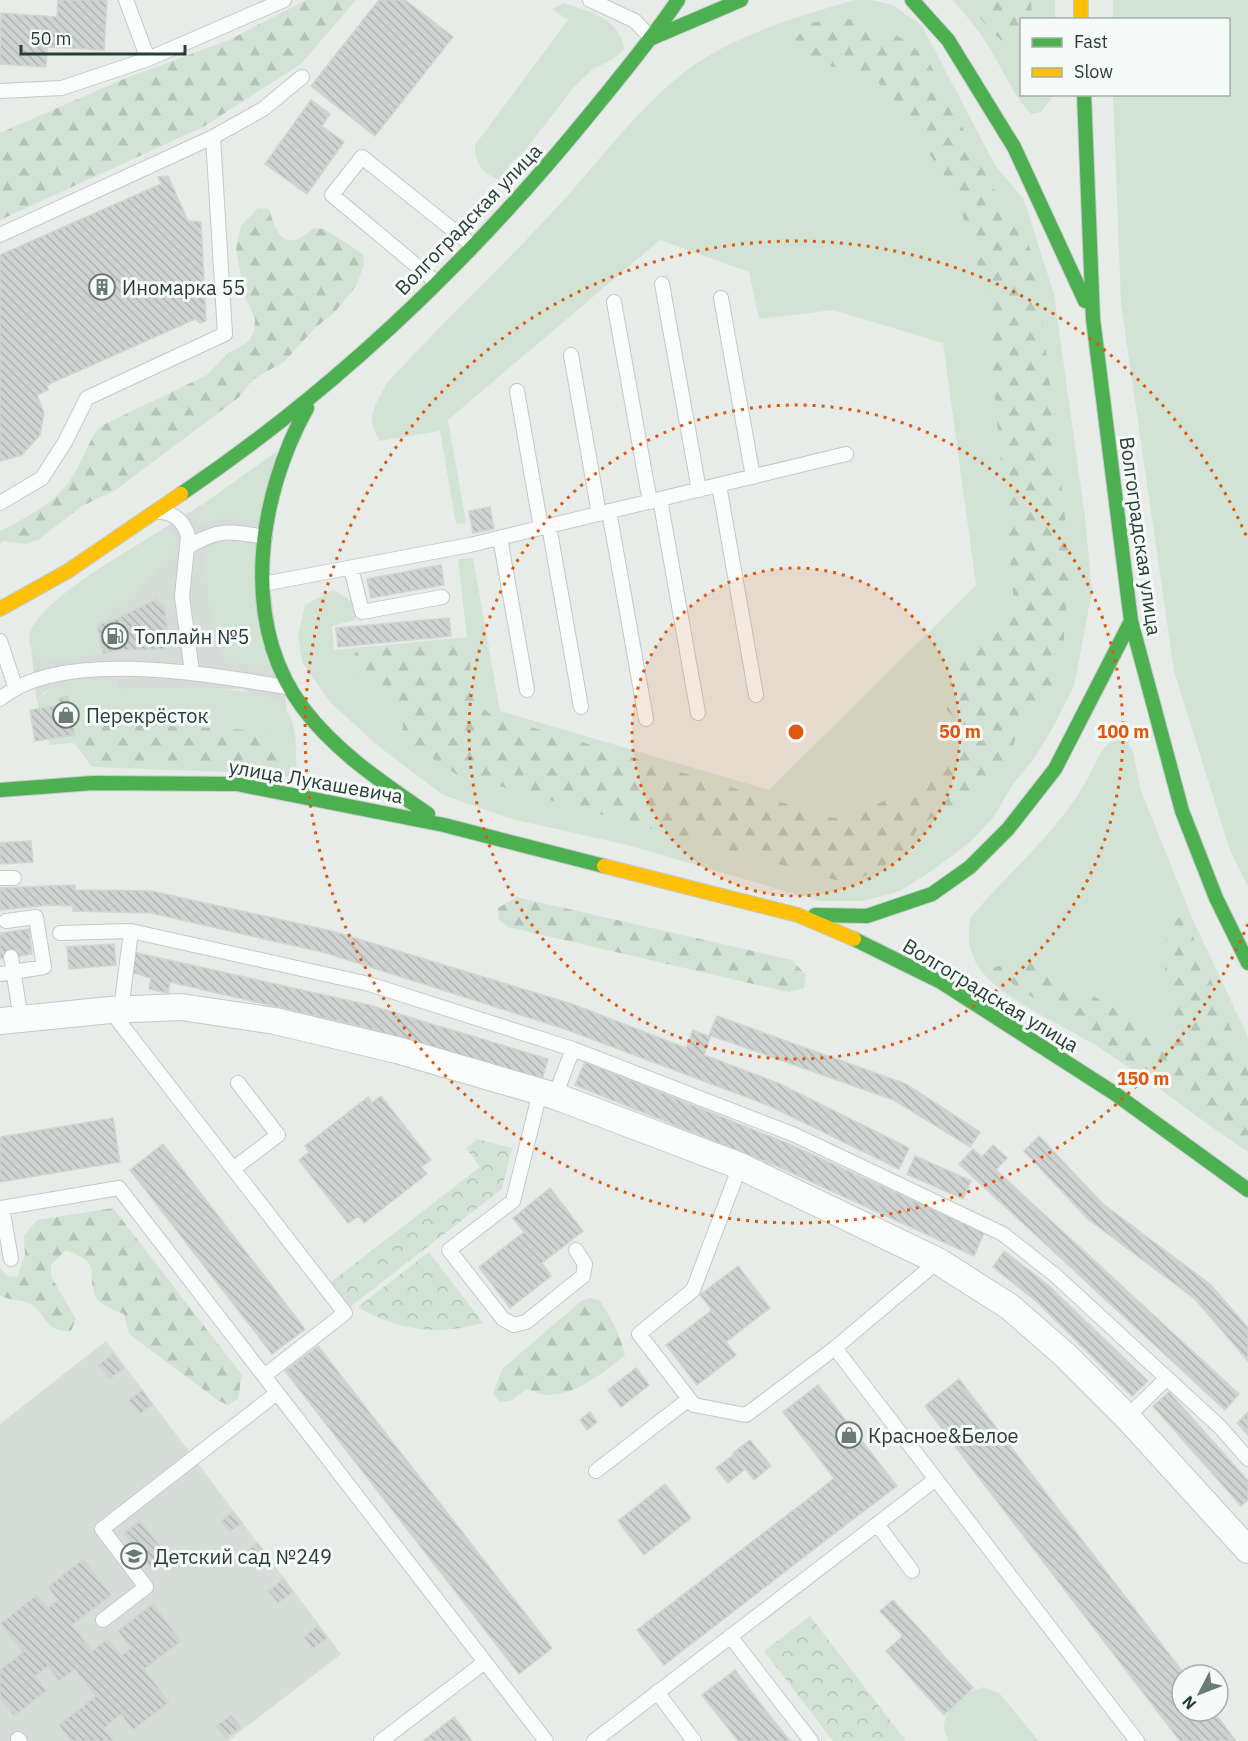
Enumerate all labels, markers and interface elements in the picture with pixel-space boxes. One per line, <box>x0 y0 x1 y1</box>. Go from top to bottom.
scale bar <box>21 18 184 56</box>
legend <box>1020 18 1230 96</box>
text: 50 m <box>30 27 72 50</box>
text: Fast <box>1074 30 1108 53</box>
text: Slow <box>1074 60 1113 83</box>
street label: Волгоградская улица <box>389 137 548 301</box>
building icon: Иномарка 55 <box>87 272 117 302</box>
place label: Иномарка 55 <box>122 274 246 301</box>
street label: Волгоградская улица <box>1114 435 1168 638</box>
fuel station icon: Топлайн №5 <box>100 621 130 651</box>
place label: Топлайн №5 <box>134 623 250 650</box>
shop icon: Перекрёсток <box>51 700 81 730</box>
place label: Перекрёсток <box>86 702 209 729</box>
text: 50 m <box>939 720 981 743</box>
text: 100 m <box>1097 720 1149 743</box>
centre of rings <box>786 722 806 742</box>
street label: улица Лукашевича <box>227 752 406 810</box>
street label: Волгоградская улица <box>898 932 1084 1058</box>
text: 150 m <box>1117 1067 1169 1090</box>
shop icon: Красное&Белое <box>834 1420 864 1450</box>
place label: Красное&Белое <box>868 1422 1019 1449</box>
school or university icon: Детский сад №249 <box>119 1541 149 1571</box>
place label: Детский сад №249 <box>154 1543 332 1570</box>
north arrow <box>1170 1663 1230 1723</box>
text: N <box>1178 1692 1200 1714</box>

